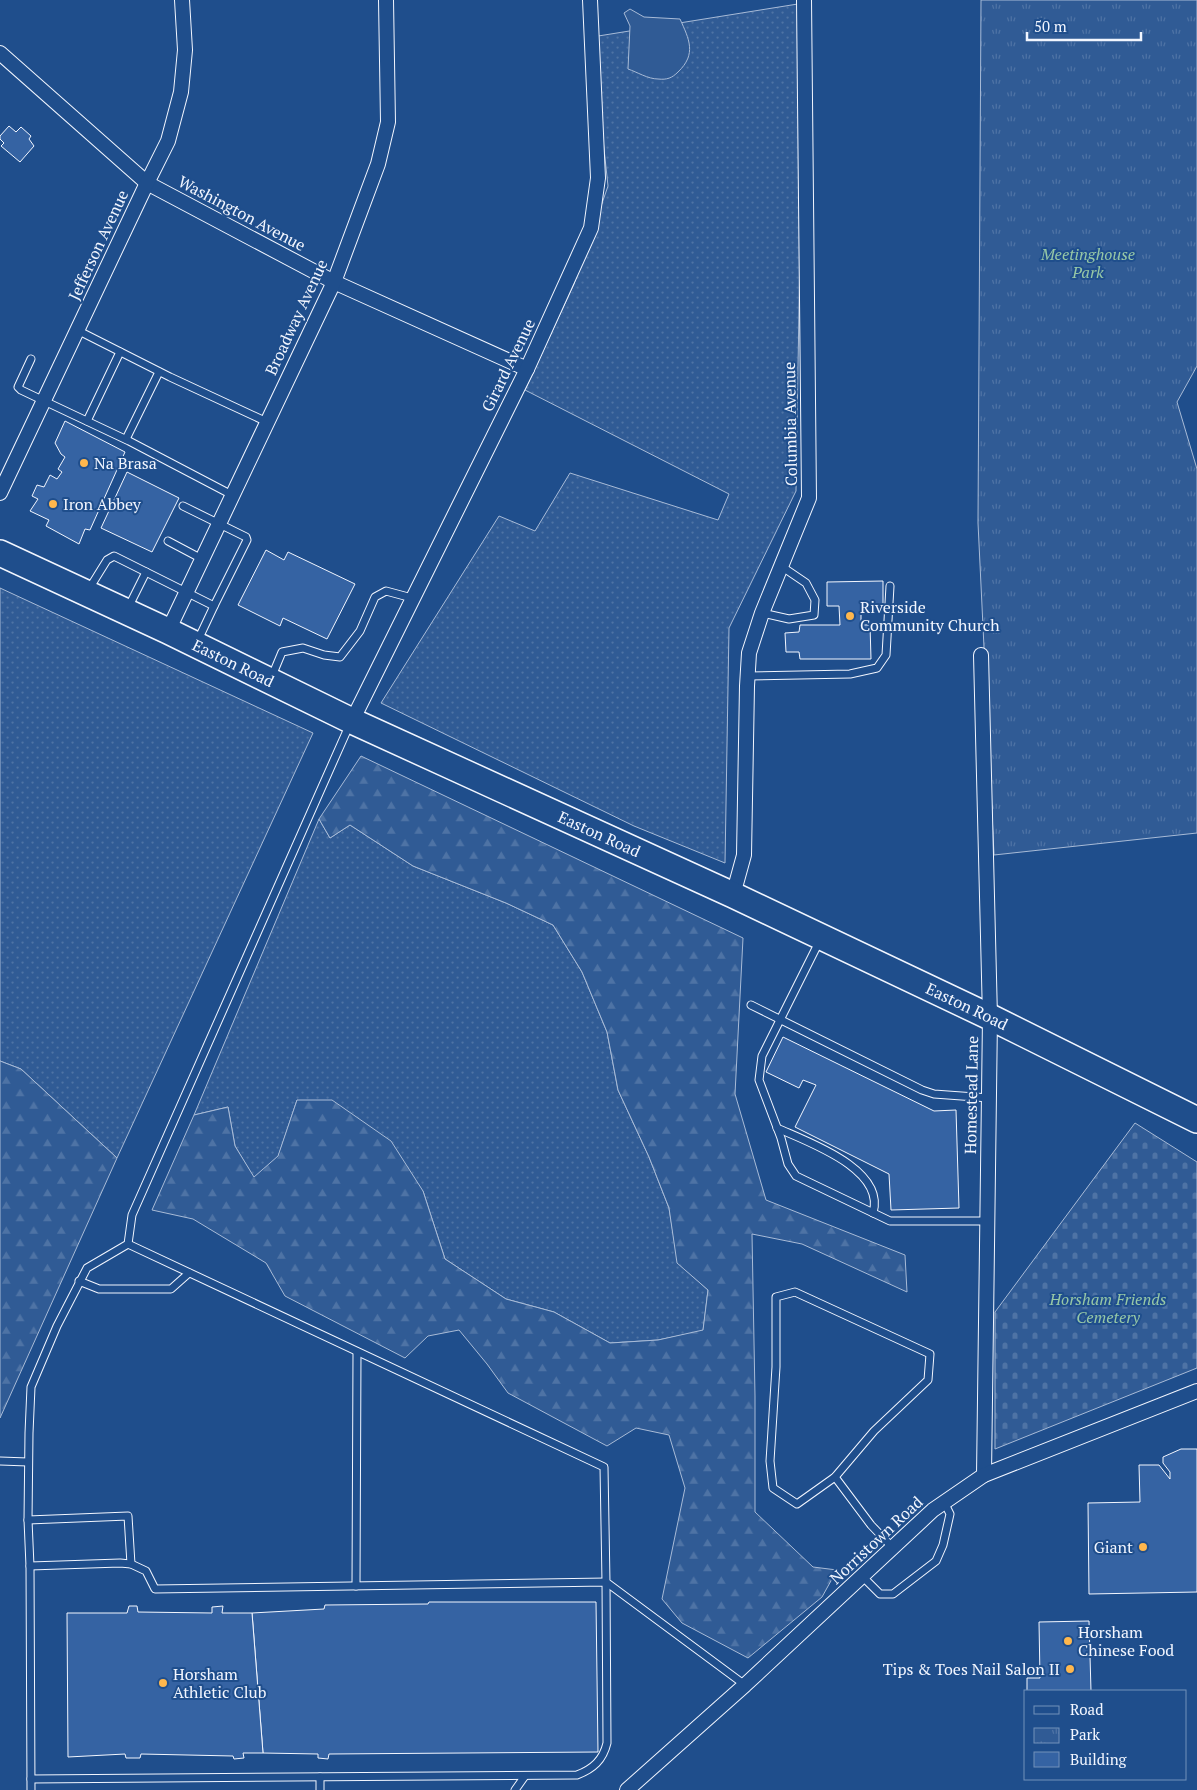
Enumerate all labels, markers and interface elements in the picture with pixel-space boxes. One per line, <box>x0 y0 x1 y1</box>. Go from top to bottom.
scale bar <box>1027 10 1141 42</box>
text: 50 m <box>1034 16 1067 36</box>
street label: Washington Avenue <box>174 170 310 256</box>
street label: Jefferson Avenue <box>63 186 133 304</box>
park label: Meetinghouse Park <box>1040 243 1135 283</box>
street label: Broadway Avenue <box>259 255 333 379</box>
street label: Girard Avenue <box>476 315 540 415</box>
street label: Columbia Avenue <box>778 362 802 486</box>
place label: Na Brasa <box>94 452 157 474</box>
marker: Na Brasa <box>78 457 90 469</box>
place label: Iron Abbey <box>63 493 142 515</box>
marker: Iron Abbey <box>47 498 59 510</box>
place label: Riverside Community Church <box>860 596 1000 636</box>
marker: Riverside Community Church <box>844 610 856 622</box>
street label: Easton Road <box>189 634 278 692</box>
street label: Easton Road <box>555 806 644 862</box>
street label: Easton Road <box>922 977 1012 1035</box>
street label: Homestead Lane <box>959 1036 983 1154</box>
park label: Horsham Friends Cemetery <box>1049 1288 1167 1328</box>
street label: Norristown Road <box>825 1491 927 1589</box>
place label: Giant <box>1094 1536 1133 1558</box>
marker: Giant <box>1137 1541 1149 1553</box>
place label: Horsham Chinese Food <box>1078 1621 1174 1661</box>
marker: Horsham Chinese Food <box>1062 1635 1074 1647</box>
place label: Tips & Toes Nail Salon II <box>883 1658 1060 1680</box>
place label: Horsham Athletic Club <box>173 1663 267 1703</box>
marker: Tips & Toes Nail Salon II <box>1064 1663 1076 1675</box>
marker: Horsham Athletic Club <box>157 1677 169 1689</box>
legend <box>1024 1690 1187 1780</box>
text: Road <box>1070 1699 1103 1719</box>
text: Park <box>1070 1724 1100 1744</box>
text: Building <box>1070 1749 1128 1769</box>

